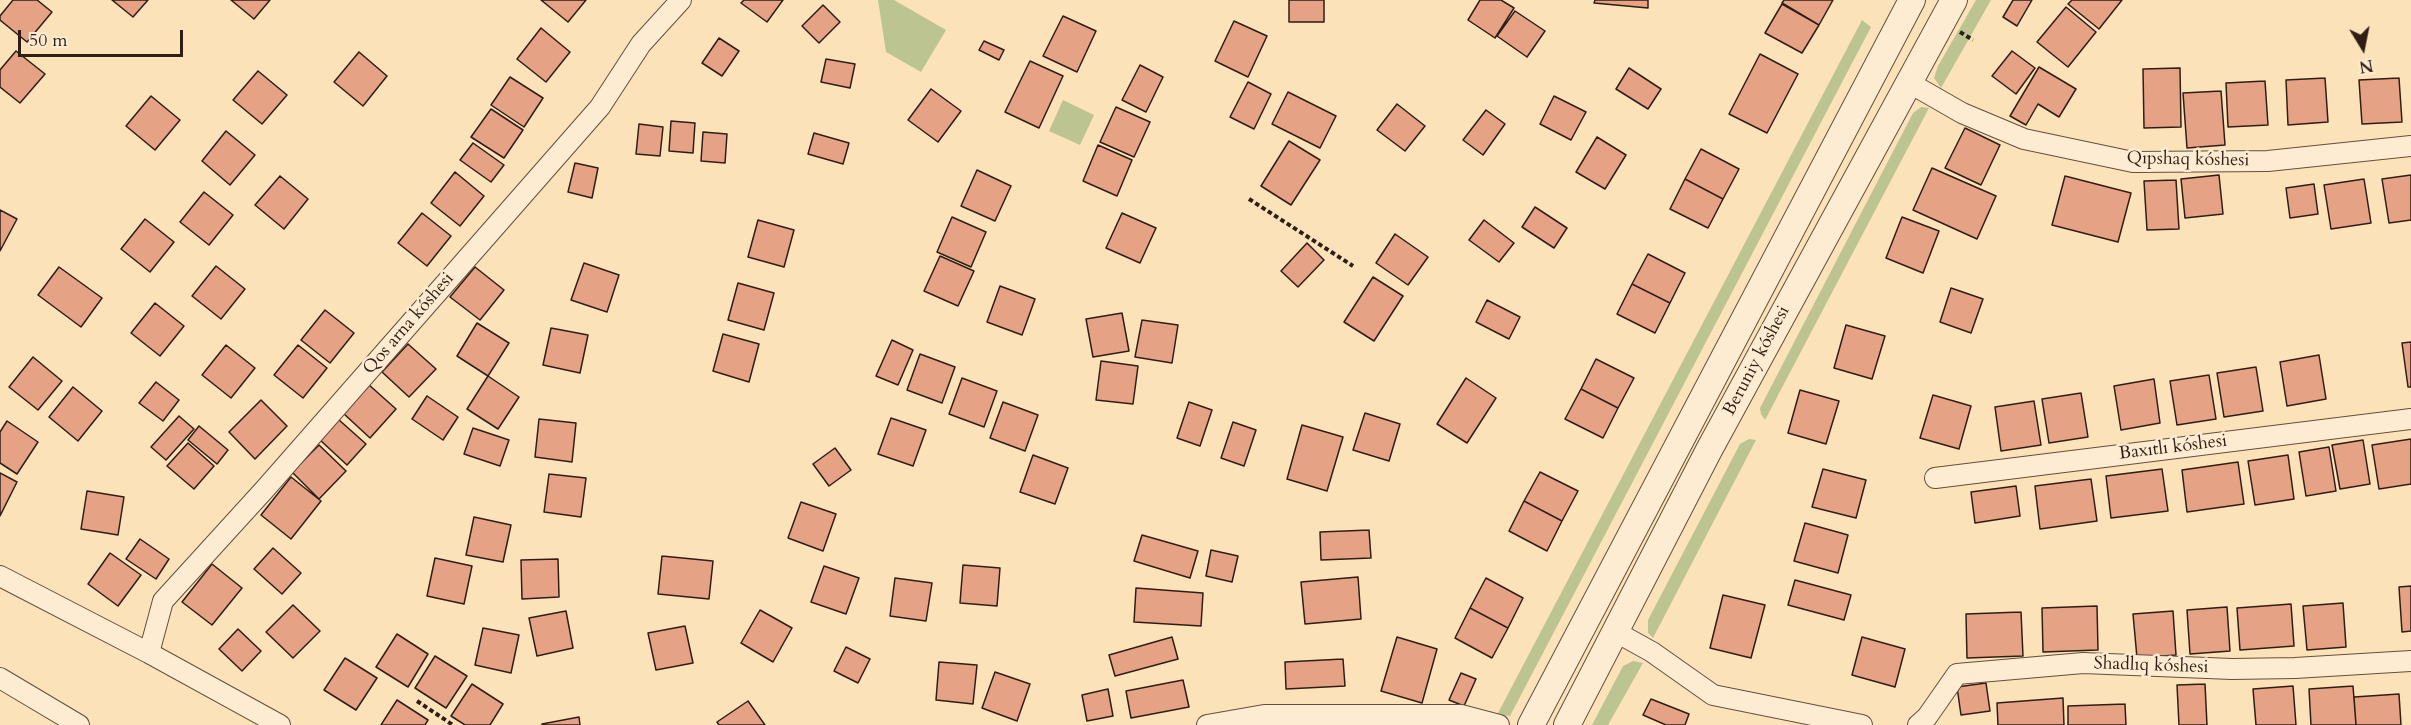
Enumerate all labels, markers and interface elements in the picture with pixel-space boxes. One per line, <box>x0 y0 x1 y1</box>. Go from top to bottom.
scale bar <box>21 18 186 56</box>
north arrow <box>2333 18 2393 78</box>
text: 50 m <box>29 28 68 53</box>
text: N <box>2357 54 2375 78</box>
street label: Qıpshaq kóshesi <box>2126 148 2250 172</box>
street label: Qos arna kóshesi <box>359 269 459 379</box>
street label: Beruniy kóshesi <box>1719 303 1795 419</box>
street label: Baxıtlı kóshesi <box>2118 431 2228 465</box>
street label: Shadlıq kóshesi <box>2093 653 2209 679</box>

